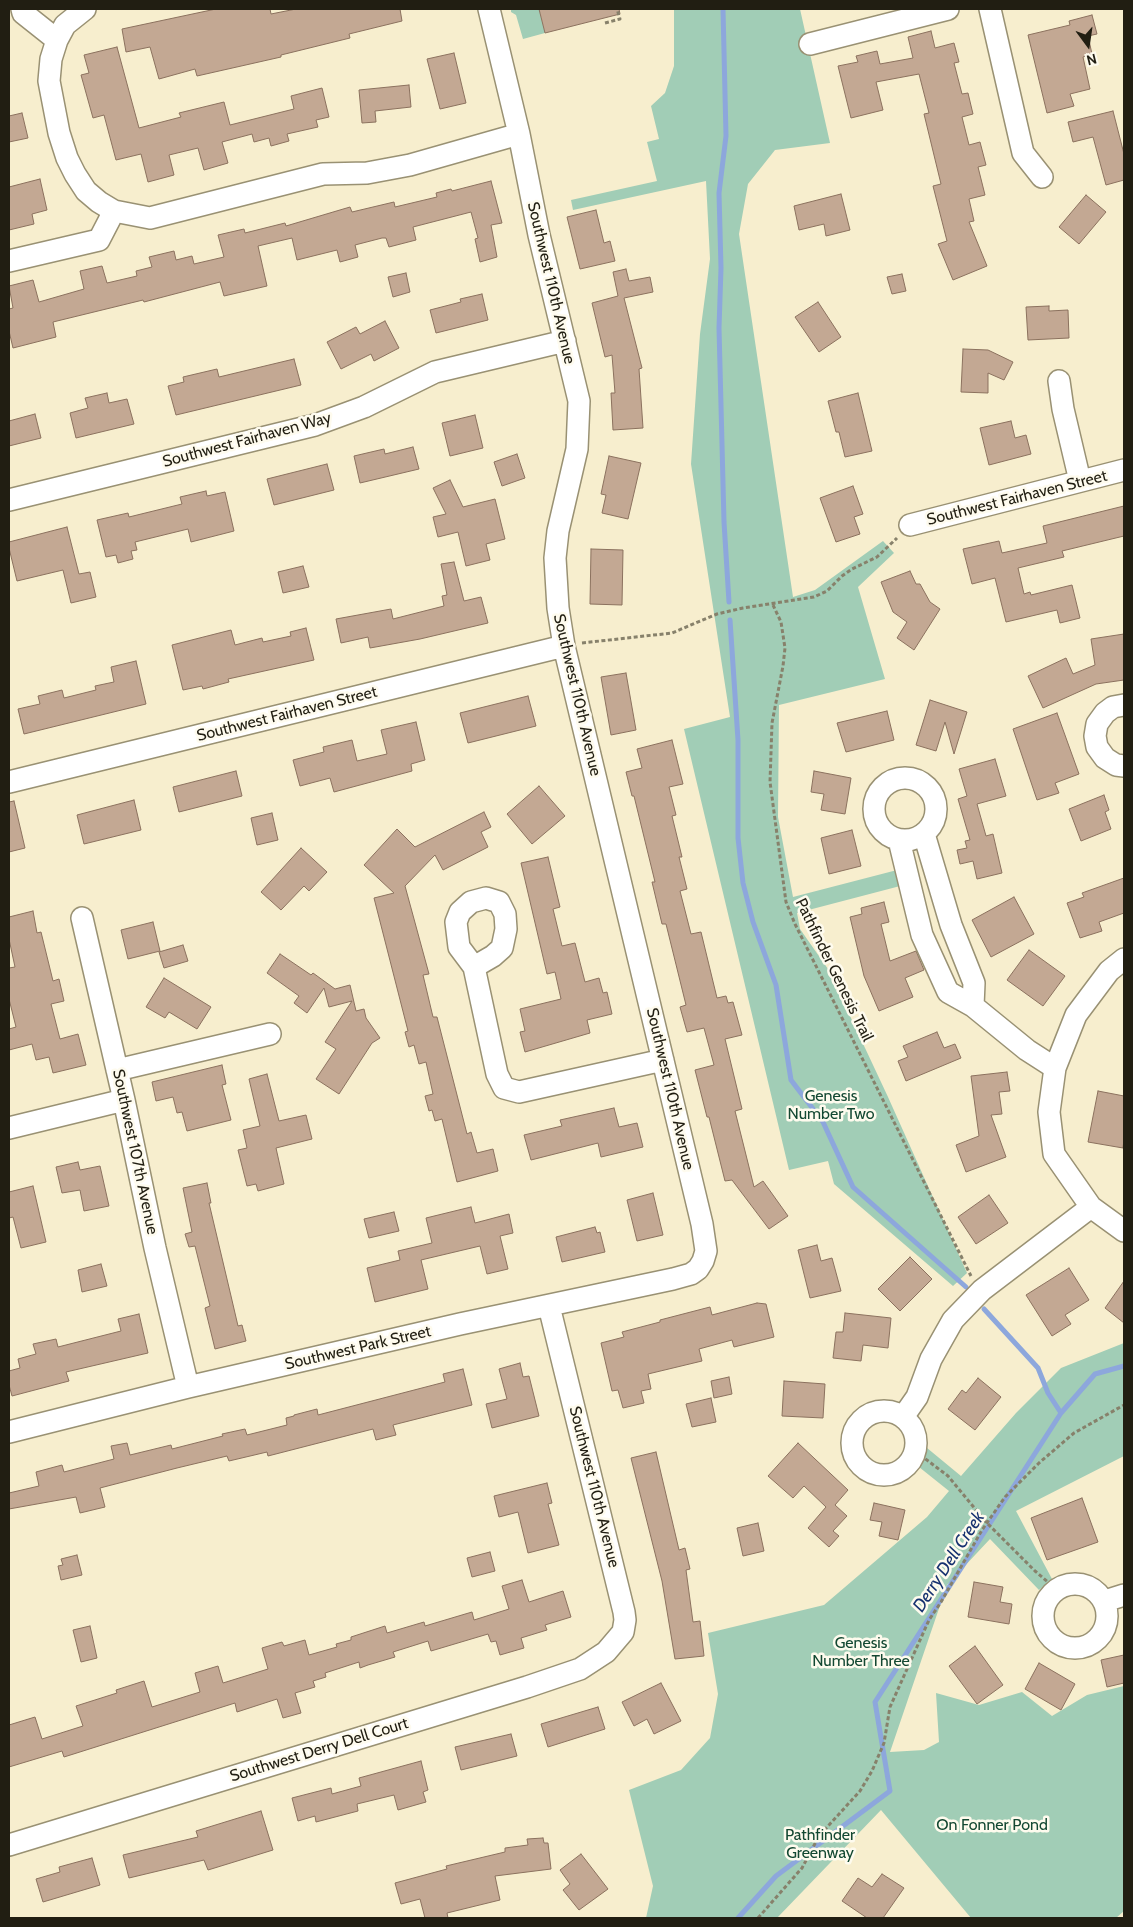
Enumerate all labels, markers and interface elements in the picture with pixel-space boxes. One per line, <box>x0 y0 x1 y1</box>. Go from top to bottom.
north arrow <box>1063 20 1113 70</box>
text: N <box>1085 50 1099 69</box>
street label: Southwest 110th Avenue <box>523 200 579 366</box>
street label: Southwest Fairhaven Way <box>161 408 333 472</box>
street label: Southwest Fairhaven Street <box>925 466 1109 530</box>
street label: Southwest 110th Avenue <box>549 612 605 778</box>
street label: Southwest Fairhaven Street <box>195 682 379 746</box>
street label: Pathfinder Genesis Trail <box>791 895 877 1045</box>
street label: Southwest 110th Avenue <box>642 1006 698 1172</box>
street label: Southwest 107th Avenue <box>108 1068 162 1236</box>
park label: Genesis Number Two <box>788 1086 874 1124</box>
street label: Southwest Park Street <box>283 1322 433 1374</box>
street label: Southwest 110th Avenue <box>565 1404 623 1570</box>
water label: Derry Dell Creek <box>908 1508 990 1616</box>
park label: Genesis Number Three <box>812 1633 910 1671</box>
street label: Southwest Derry Dell Court <box>228 1714 410 1786</box>
park label: On Fonner Pond <box>936 1815 1048 1835</box>
park label: Pathfinder Greenway <box>785 1825 855 1863</box>

